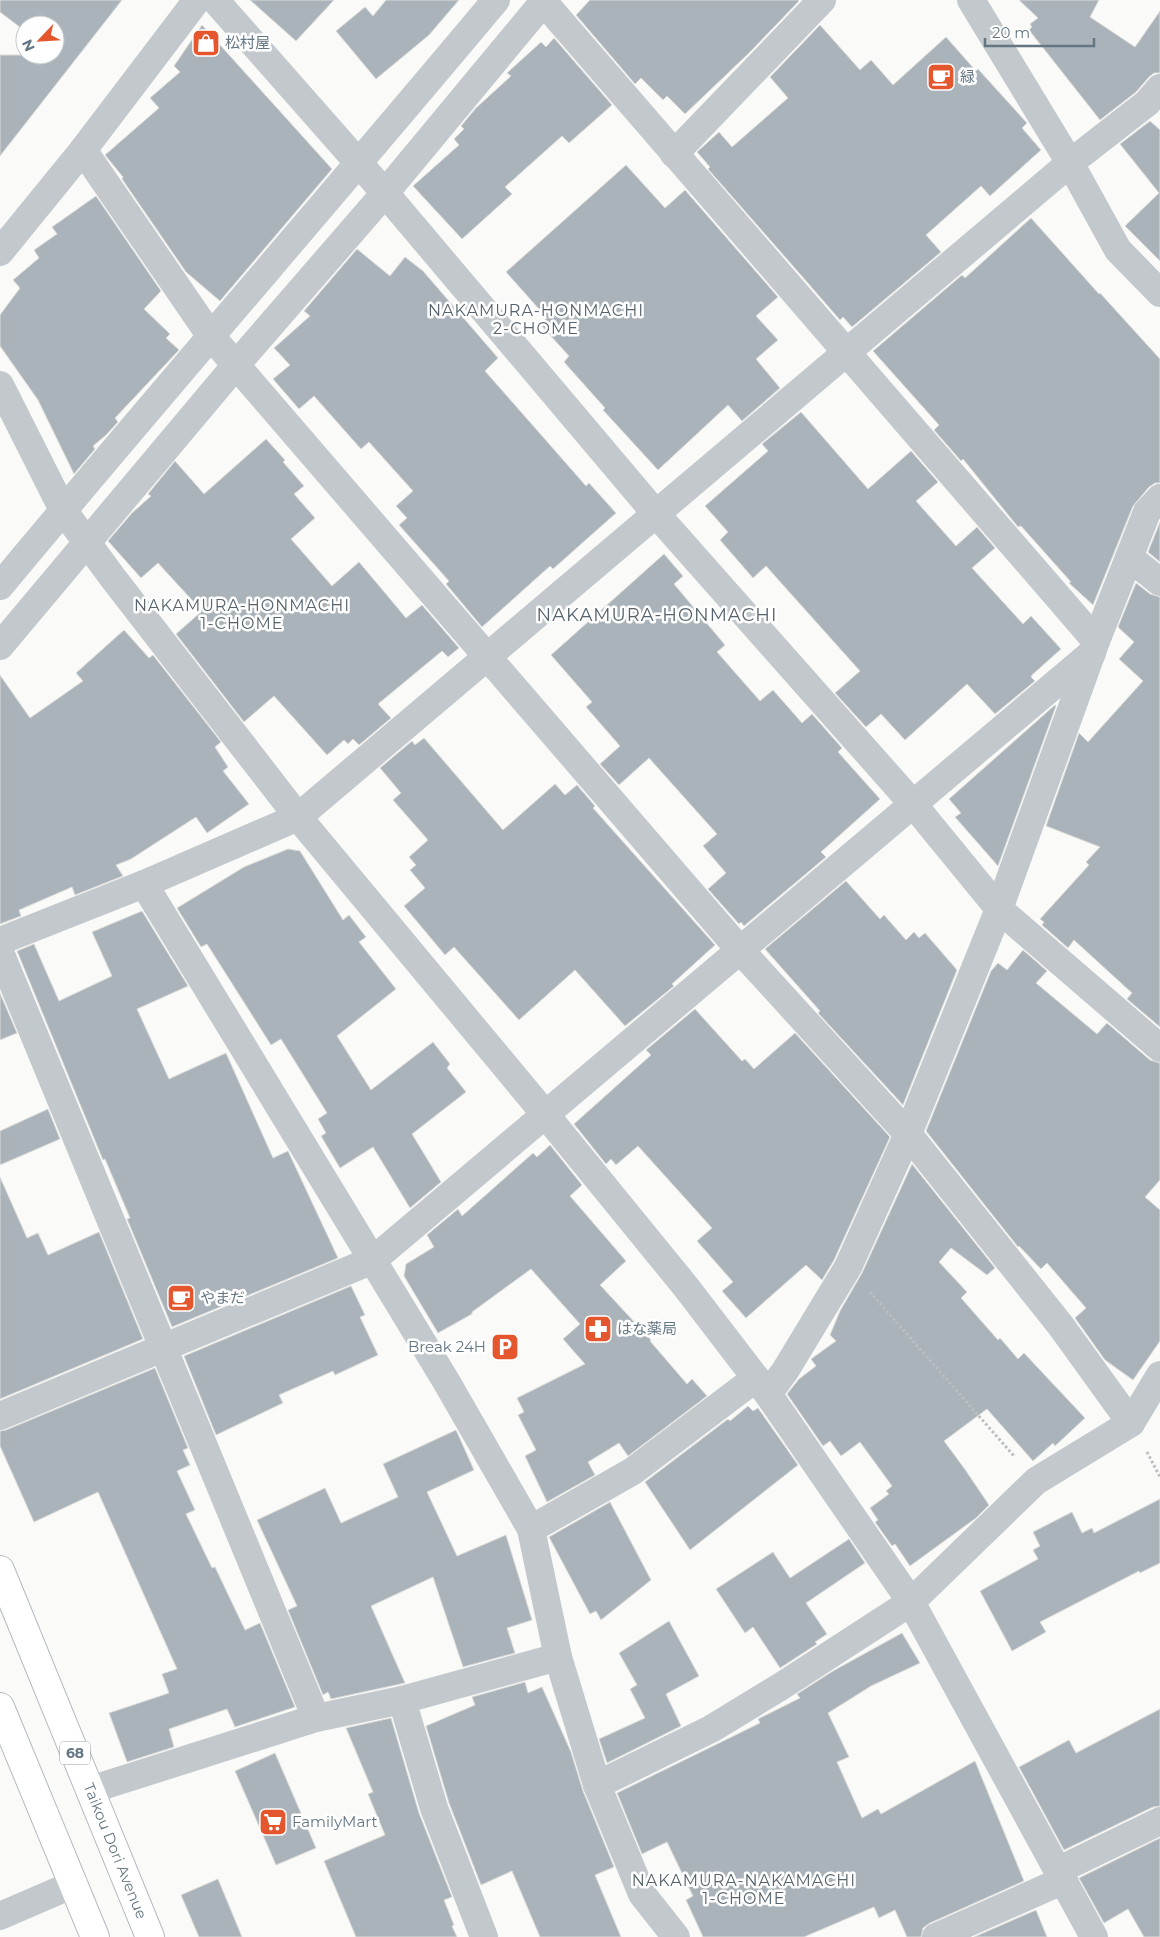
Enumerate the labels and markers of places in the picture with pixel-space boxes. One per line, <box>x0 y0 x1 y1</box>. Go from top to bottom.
shop icon: 松村屋 <box>191 28 221 58</box>
place label: 松村屋 <box>225 33 270 52</box>
cafe icon: 緑 <box>926 62 956 92</box>
place label: 緑 <box>960 67 975 86</box>
cafe icon: やまだ <box>166 1283 196 1313</box>
place label: やまだ <box>200 1288 245 1307</box>
pharmacy icon: はな薬局 <box>583 1314 613 1344</box>
place label: はな薬局 <box>617 1319 677 1338</box>
parking icon: Break 24H <box>490 1332 520 1362</box>
place label: Break 24H <box>408 1337 486 1356</box>
supermarket icon: FamilyMart <box>258 1807 288 1837</box>
place label: FamilyMart <box>292 1812 378 1831</box>

